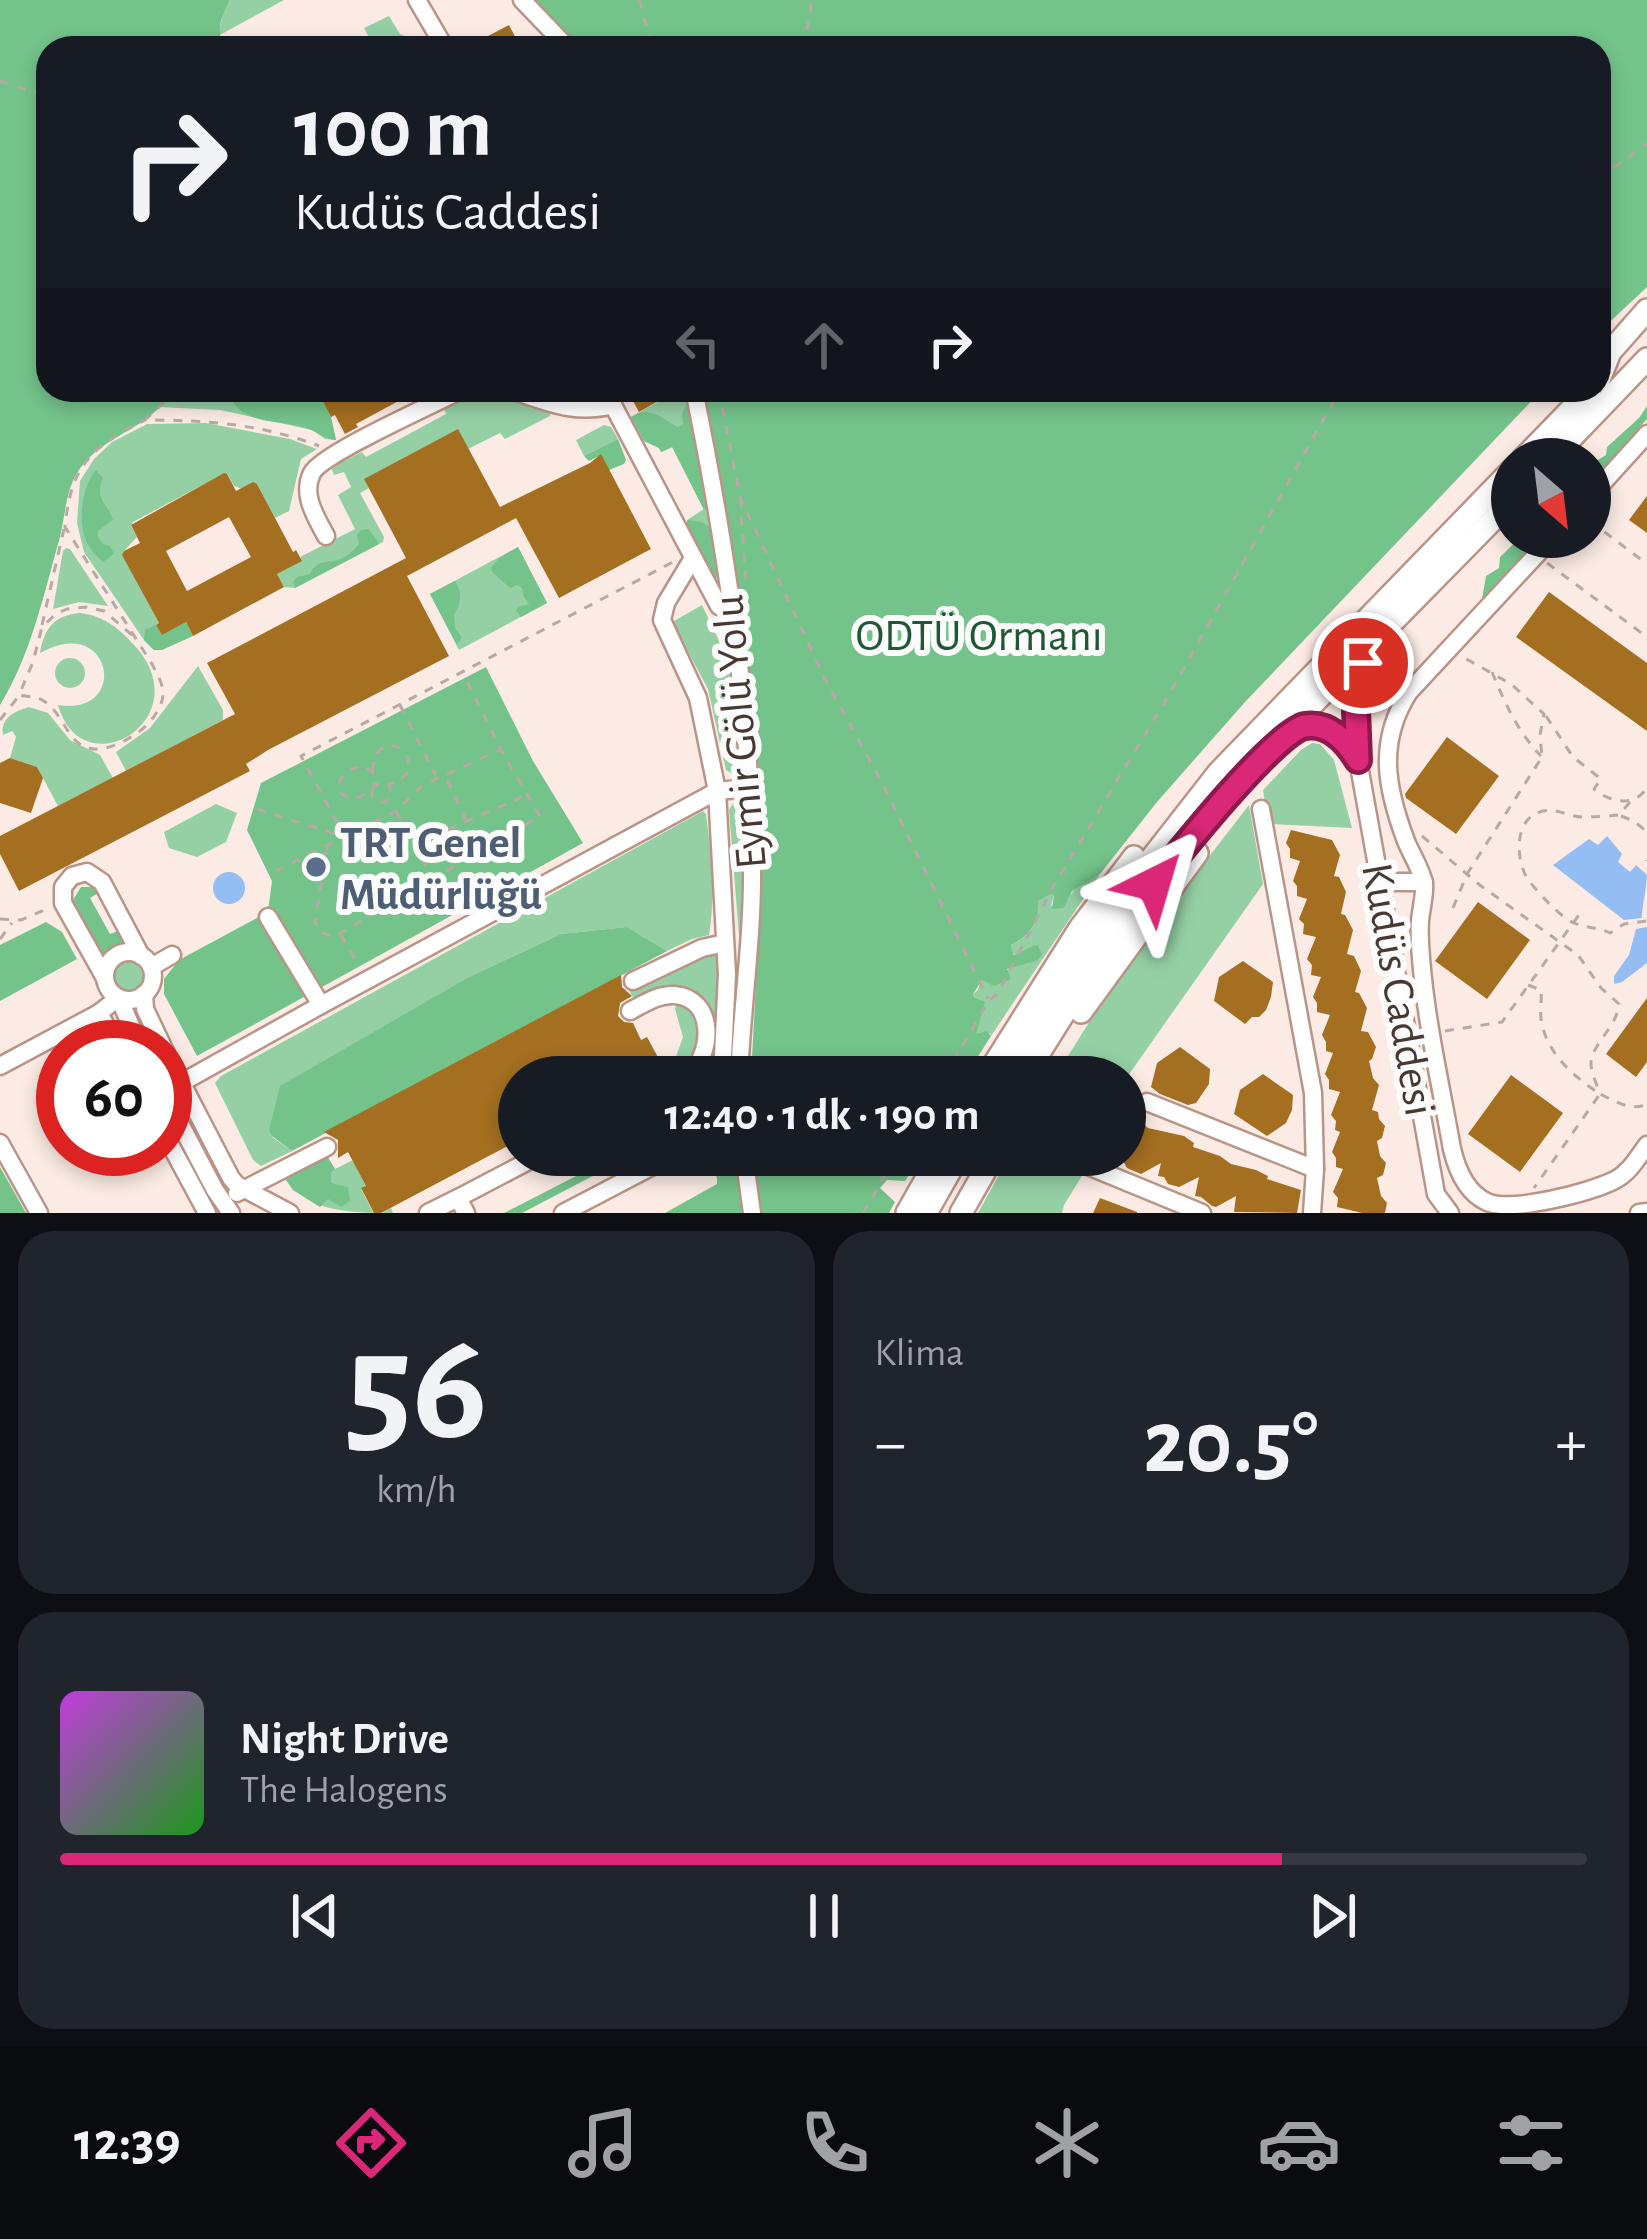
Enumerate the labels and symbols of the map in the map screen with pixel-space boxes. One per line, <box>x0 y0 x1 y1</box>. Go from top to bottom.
north arrow <box>1491 438 1611 558</box>
street label: Eymir Gölü Yolu <box>706 593 775 871</box>
park label: ODTÜ Ormanı <box>855 612 1103 659</box>
pin <box>1312 612 1414 714</box>
place label: TRT Genel Müdürlüğü <box>340 821 542 918</box>
position arrow <box>1091 821 1217 947</box>
marker: TRT Genel Müdürlüğü <box>303 854 329 880</box>
street label: Kudüs Caddesi <box>1353 859 1442 1119</box>
speed limit sign: 60 <box>36 1020 192 1176</box>

